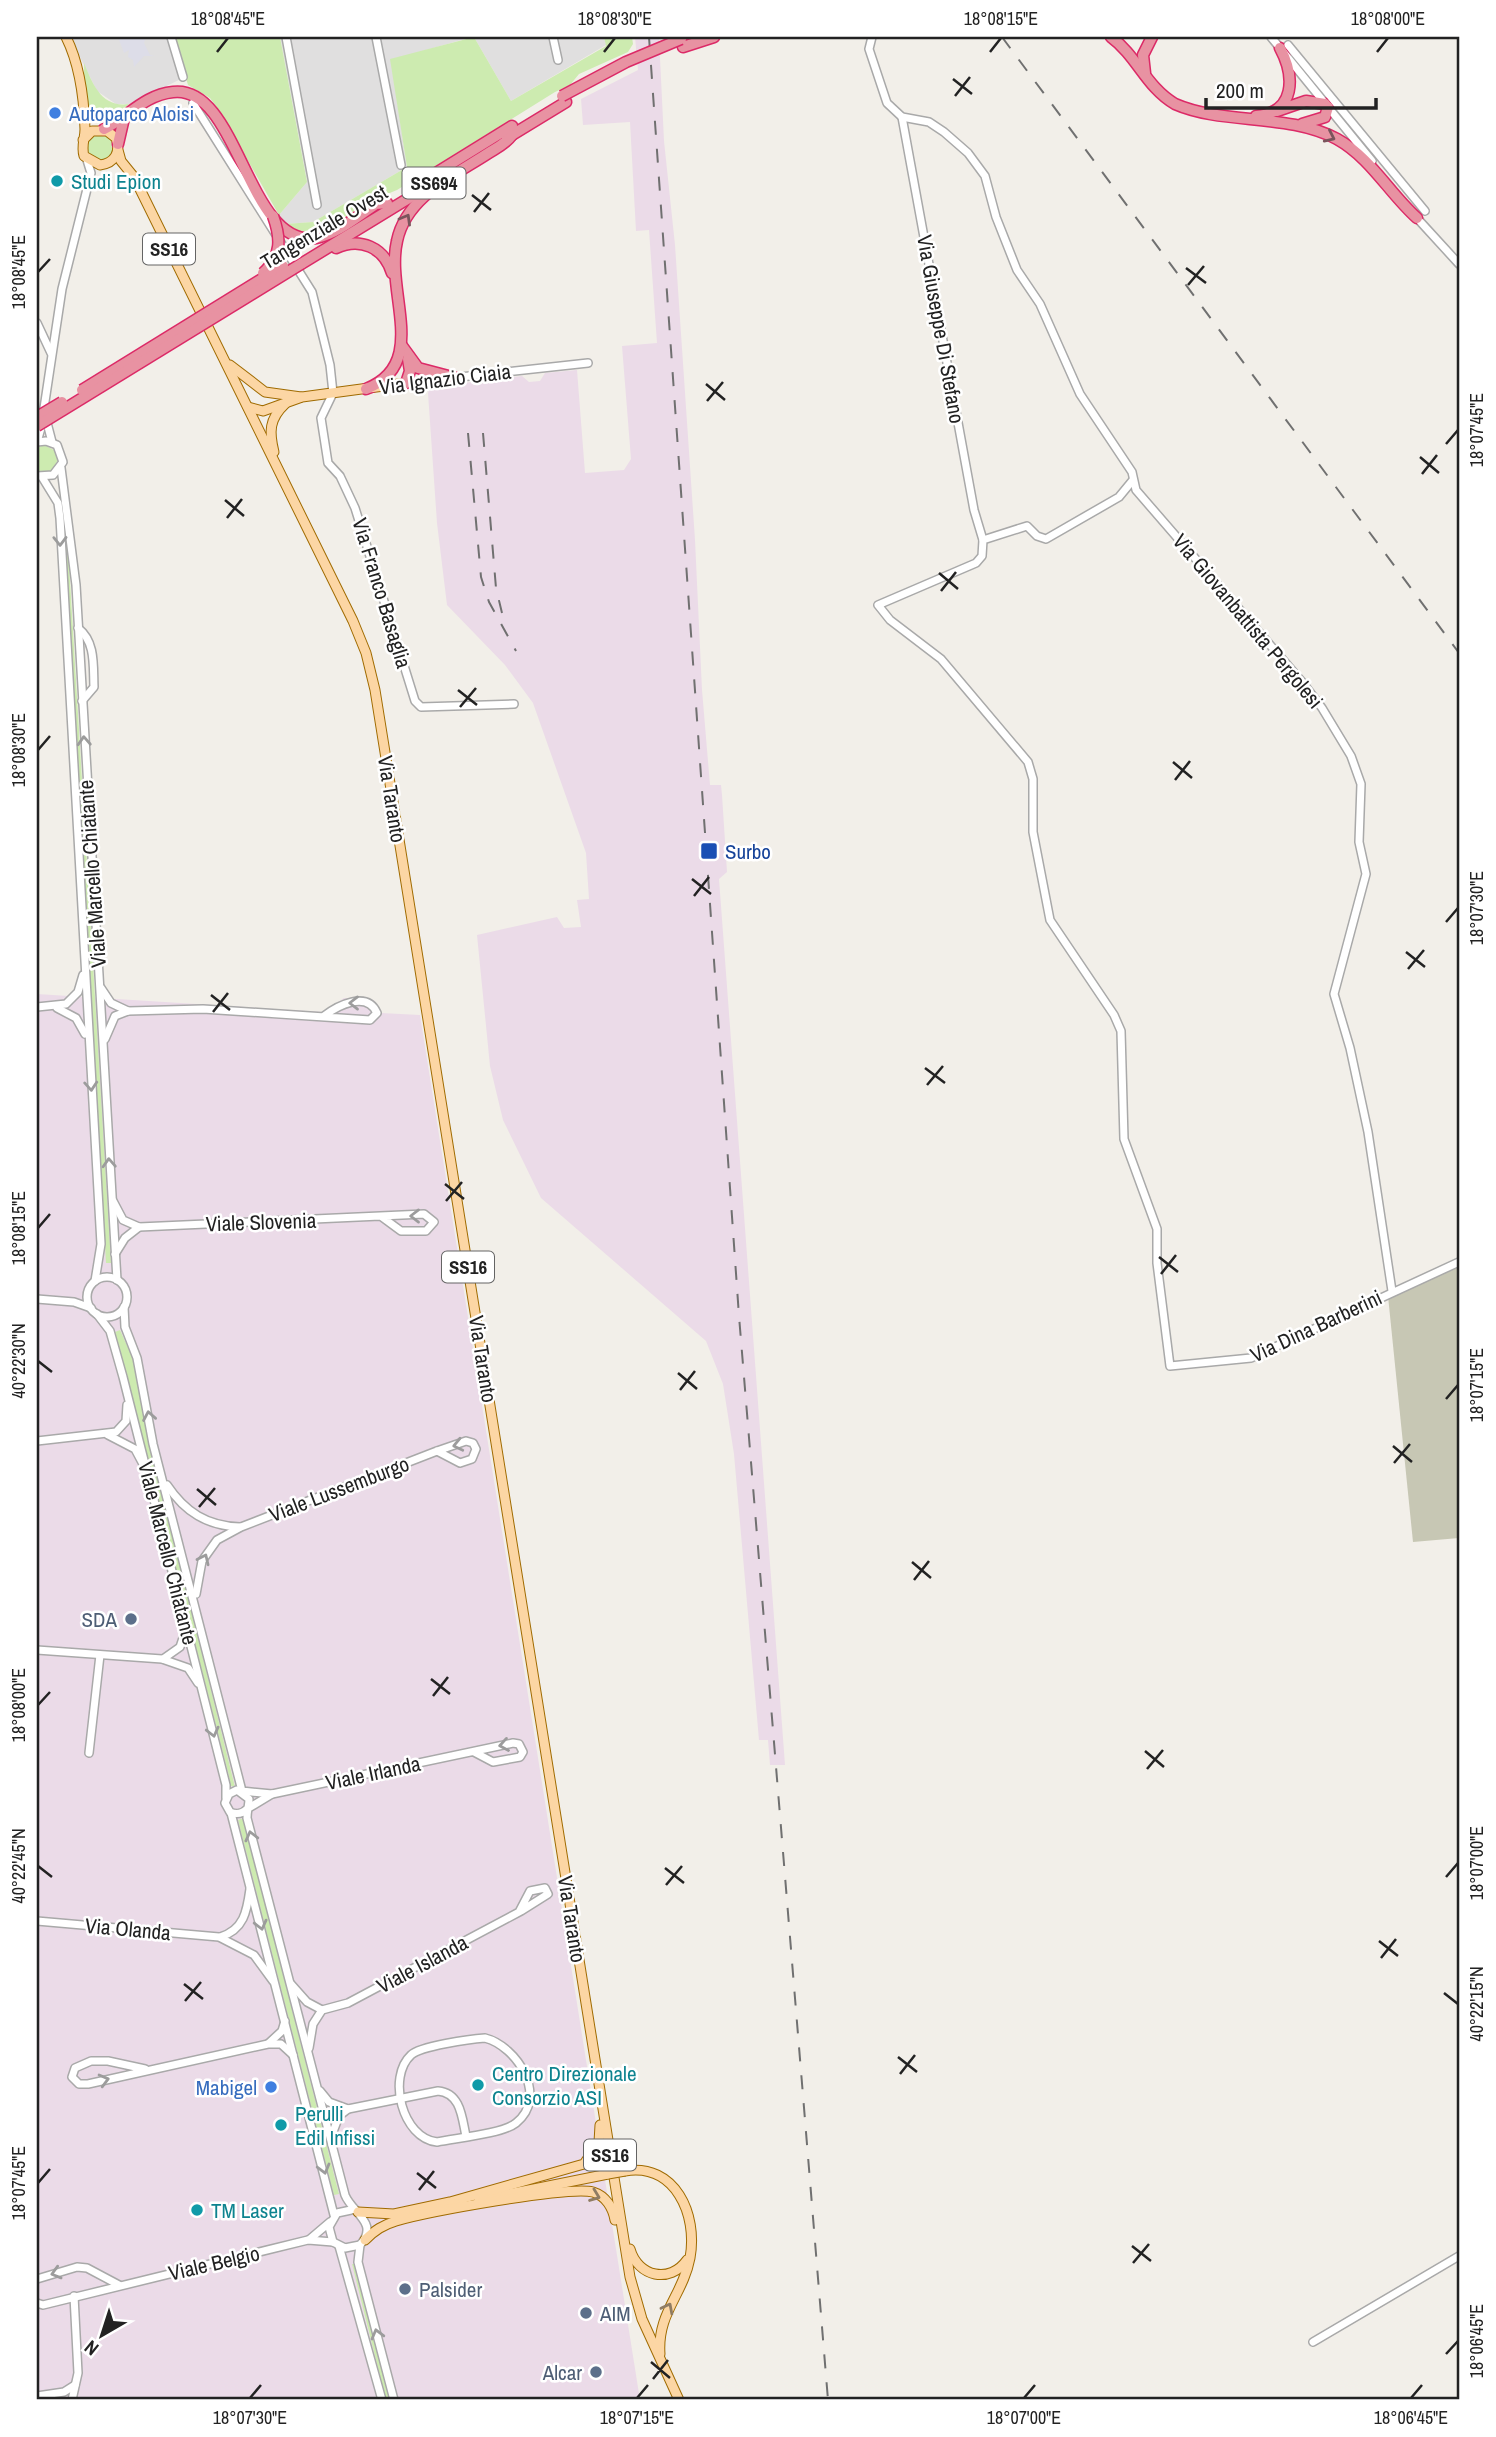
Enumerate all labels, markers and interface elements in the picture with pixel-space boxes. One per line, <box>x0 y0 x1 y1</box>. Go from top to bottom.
text: 18°08'45"E <box>191 6 265 31</box>
text: 18°08'30"E <box>578 6 652 31</box>
text: 18°08'15"E <box>964 6 1038 31</box>
text: 18°08'00"E <box>1351 6 1425 31</box>
scale bar <box>1206 66 1375 110</box>
text: 200 m <box>1216 76 1264 105</box>
place label: Autoparco Aloisi <box>68 99 194 128</box>
marker: Autoparco Aloisi <box>47 105 63 121</box>
one-way arrow <box>1323 129 1335 143</box>
place label: Studi Epion <box>71 167 161 196</box>
road number: SS694 <box>402 168 466 198</box>
marker: Studi Epion <box>49 173 65 189</box>
street label: Tangenziale Ovest <box>255 178 393 276</box>
one-way arrow <box>398 214 411 227</box>
street label: Via Giuseppe Di Stefano <box>910 232 972 426</box>
road number: SS16 <box>143 233 195 264</box>
text: 18°08'45"E <box>6 235 31 309</box>
street label: Via Ignazio Ciaia <box>377 356 513 401</box>
text: 18°07'45"E <box>1464 393 1489 467</box>
street label: Via Franco Basaglia <box>345 514 419 672</box>
street label: Via Giovanbattista Pergolesi <box>1166 527 1330 715</box>
one-way arrow <box>52 536 68 546</box>
text: 18°08'30"E <box>6 713 31 787</box>
one-way arrow <box>76 735 91 746</box>
street label: Via Taranto <box>371 753 413 845</box>
street label: Viale Marcello Chiatante <box>71 779 113 969</box>
place label: Surbo <box>725 837 771 866</box>
marker: Surbo <box>699 841 719 861</box>
text: 18°07'30"E <box>1464 871 1489 945</box>
one-way arrow <box>348 995 359 1011</box>
one-way arrow <box>83 1081 98 1092</box>
one-way arrow <box>102 1157 117 1168</box>
text: 18°08'15"E <box>6 1191 31 1265</box>
street label: Viale Slovenia <box>205 1206 317 1238</box>
one-way arrow <box>410 1208 420 1224</box>
road number: SS16 <box>442 1252 494 1282</box>
street label: Via Dina Barberini <box>1245 1283 1387 1369</box>
street label: Via Taranto <box>462 1313 504 1405</box>
text: 40°22'30"N <box>6 1323 31 1399</box>
text: 18°07'15"E <box>1464 1348 1489 1422</box>
one-way arrow <box>142 1410 157 1422</box>
one-way arrow <box>452 1437 464 1451</box>
street label: Viale Lussemburgo <box>265 1449 413 1529</box>
street label: Viale Marcello Chiatante <box>131 1458 205 1648</box>
one-way arrow <box>196 1554 210 1566</box>
place label: SDA <box>82 1605 118 1634</box>
marker: SDA <box>123 1611 139 1627</box>
text: 18°08'00"E <box>6 1668 31 1742</box>
one-way arrow <box>205 1726 219 1738</box>
one-way arrow <box>498 1737 510 1752</box>
street label: Viale Irlanda <box>323 1749 424 1797</box>
text: 18°07'00"E <box>1464 1826 1489 1900</box>
text: 40°22'45"N <box>6 1828 31 1904</box>
one-way arrow <box>245 1830 259 1842</box>
street label: Via Taranto <box>551 1873 593 1965</box>
street label: Via Olanda <box>84 1911 172 1947</box>
one-way arrow <box>252 1919 267 1931</box>
street label: Viale Islanda <box>371 1928 473 2000</box>
text: 40°22'15"N <box>1464 1966 1489 2042</box>
place label: Centro Direzionale Consorzio ASI <box>492 2059 637 2112</box>
place label: Mabigel <box>196 2073 257 2102</box>
one-way arrow <box>98 2074 110 2088</box>
marker: Centro Direzionale Consorzio ASI <box>470 2077 486 2093</box>
marker: Mabigel <box>263 2079 279 2095</box>
place label: Perulli Edil Infissi <box>295 2099 375 2152</box>
marker: Perulli Edil Infissi <box>273 2117 289 2133</box>
road number: SS16 <box>584 2140 636 2170</box>
text: 18°07'45"E <box>6 2146 31 2220</box>
one-way arrow <box>315 2163 330 2175</box>
one-way arrow <box>588 2187 600 2201</box>
place label: TM Laser <box>211 2196 284 2225</box>
marker: TM Laser <box>189 2202 205 2218</box>
street label: Viale Belgio <box>166 2238 262 2288</box>
one-way arrow <box>50 2265 62 2279</box>
place label: Palsider <box>419 2275 482 2304</box>
marker: Palsider <box>397 2281 413 2297</box>
place label: AIM <box>599 2299 631 2328</box>
north arrow <box>66 2300 136 2370</box>
one-way arrow <box>660 2303 674 2315</box>
text: 18°06'45"E <box>1464 2304 1489 2378</box>
marker: AIM <box>578 2305 594 2321</box>
one-way arrow <box>371 2328 385 2340</box>
text: N <box>79 2335 104 2362</box>
place label: Alcar <box>542 2358 582 2387</box>
marker: Alcar <box>588 2364 604 2380</box>
text: 18°07'30"E <box>213 2405 287 2430</box>
text: 18°07'15"E <box>600 2405 674 2430</box>
text: 18°07'00"E <box>987 2405 1061 2430</box>
text: 18°06'45"E <box>1374 2405 1448 2430</box>

